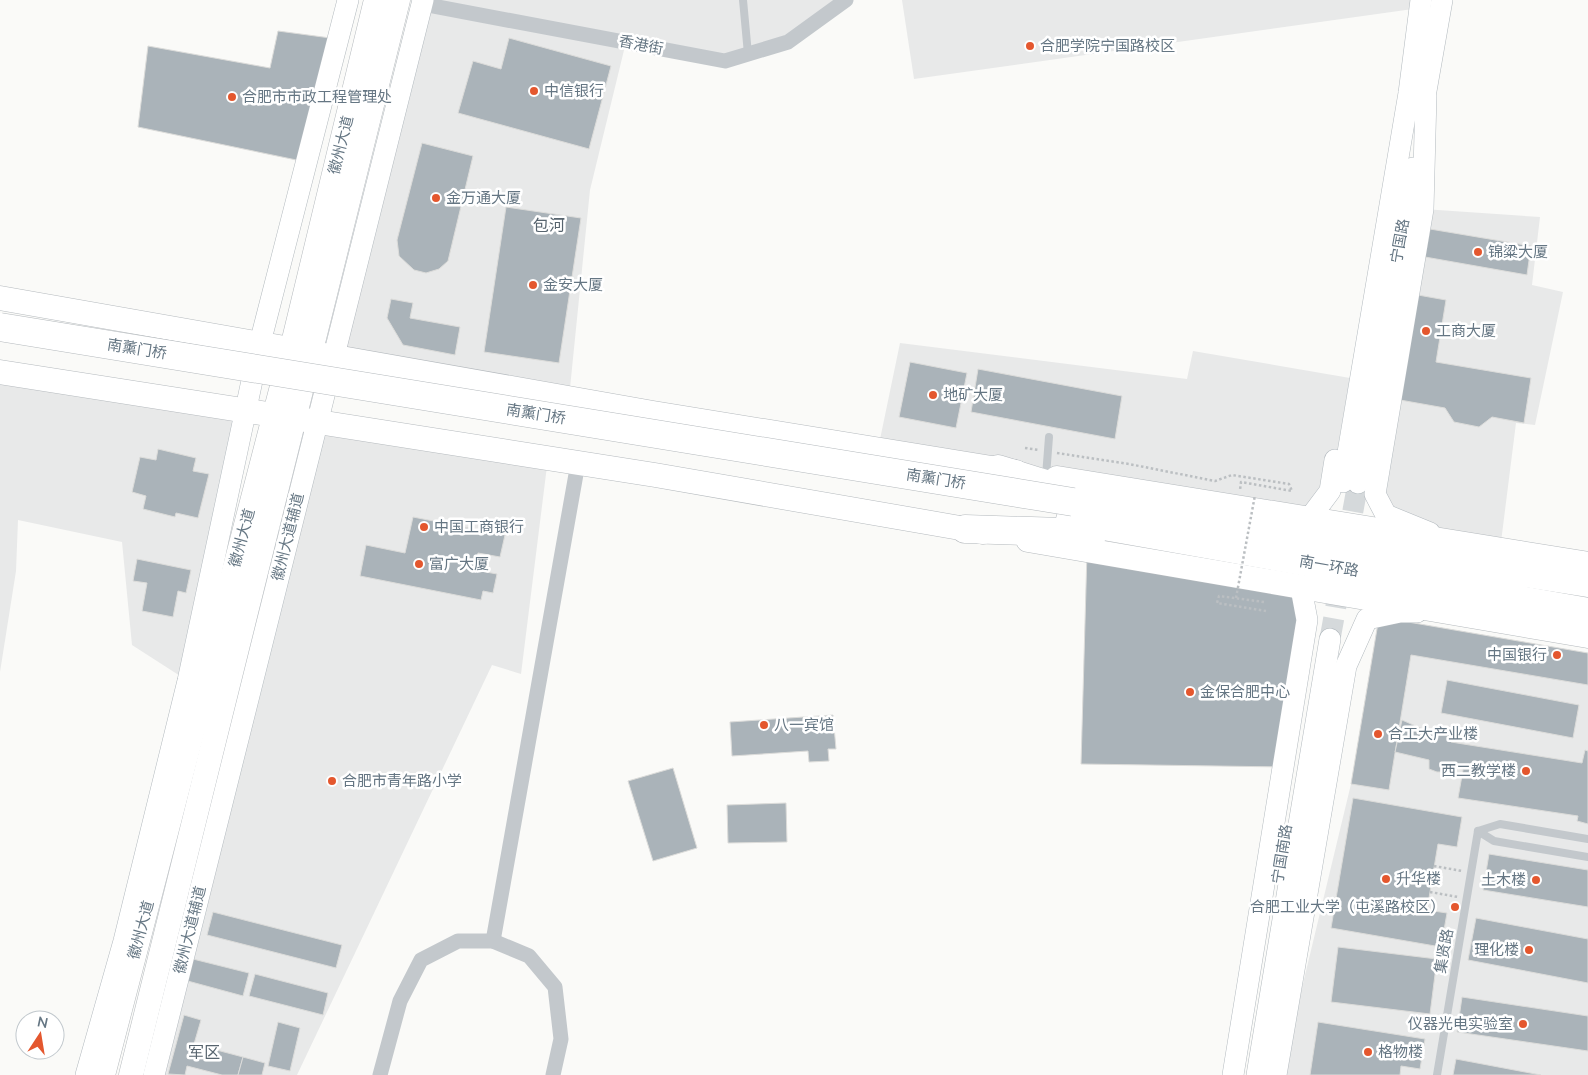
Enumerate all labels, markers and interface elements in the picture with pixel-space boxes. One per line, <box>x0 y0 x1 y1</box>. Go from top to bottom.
street label: 香港街 <box>617 31 665 58</box>
place label: 合肥学院宁国路校区 <box>1040 36 1175 55</box>
marker: 合肥学院宁国路校区 <box>1024 40 1036 52</box>
place label: 中信银行 <box>544 81 604 100</box>
marker: 中信银行 <box>528 85 540 97</box>
place label: 合肥市市政工程管理处 <box>242 87 392 106</box>
marker: 合肥市市政工程管理处 <box>226 91 238 103</box>
street label: 徽州大道 <box>324 113 357 176</box>
place label: 金万通大厦 <box>446 188 521 207</box>
marker: 金万通大厦 <box>430 192 442 204</box>
district label: 包河 <box>533 215 565 235</box>
street label: 宁国路 <box>1386 217 1413 265</box>
place label: 锦粱大厦 <box>1488 242 1548 261</box>
marker: 锦粱大厦 <box>1472 246 1484 258</box>
place label: 金安大厦 <box>543 275 603 294</box>
marker: 金安大厦 <box>527 279 539 291</box>
place label: 工商大厦 <box>1436 321 1496 340</box>
marker: 工商大厦 <box>1420 325 1432 337</box>
street label: 南薰门桥 <box>106 334 168 363</box>
place label: 地矿大厦 <box>943 385 1003 404</box>
marker: 地矿大厦 <box>927 389 939 401</box>
street label: 南薰门桥 <box>505 399 567 428</box>
street label: 南薰门桥 <box>905 464 967 493</box>
street label: 徽州大道辅道 <box>267 491 308 583</box>
street label: 徽州大道 <box>225 506 258 569</box>
place label: 中国工商银行 <box>434 517 524 536</box>
marker: 中国工商银行 <box>418 521 430 533</box>
street label: 南一环路 <box>1298 551 1360 580</box>
place label: 富广大厦 <box>429 554 489 573</box>
marker: 富广大厦 <box>413 558 425 570</box>
place label: 中国银行 <box>1487 645 1547 664</box>
marker: 中国银行 <box>1551 649 1563 661</box>
place label: 金保合肥中心 <box>1200 682 1290 701</box>
marker: 金保合肥中心 <box>1184 686 1196 698</box>
place label: 八一宾馆 <box>774 715 834 734</box>
marker: 八一宾馆 <box>758 719 770 731</box>
place label: 合工大产业楼 <box>1388 724 1478 743</box>
marker: 合工大产业楼 <box>1372 728 1384 740</box>
place label: 西二教学楼 <box>1441 761 1516 780</box>
marker: 西二教学楼 <box>1520 765 1532 777</box>
place label: 合肥市青年路小学 <box>342 771 462 790</box>
marker: 合肥市青年路小学 <box>326 775 338 787</box>
street label: 宁国南路 <box>1267 823 1296 885</box>
place label: 升华楼 <box>1396 869 1441 888</box>
place label: 土木楼 <box>1481 870 1526 889</box>
marker: 升华楼 <box>1380 873 1392 885</box>
marker: 土木楼 <box>1530 874 1542 886</box>
street label: 徽州大道辅道 <box>169 884 210 976</box>
place label: 合肥工业大学（屯溪路校区） <box>1250 897 1445 916</box>
street label: 徽州大道 <box>124 898 157 961</box>
marker: 合肥工业大学（屯溪路校区） <box>1449 901 1461 913</box>
street label: 集贤路 <box>1430 927 1457 975</box>
place label: 理化楼 <box>1474 940 1519 959</box>
marker: 理化楼 <box>1523 944 1535 956</box>
north arrow <box>15 1010 65 1060</box>
text: N <box>36 1012 50 1032</box>
place label: 仪器光电实验室 <box>1408 1014 1513 1033</box>
marker: 仪器光电实验室 <box>1517 1018 1529 1030</box>
district label: 军区 <box>188 1042 220 1062</box>
place label: 格物楼 <box>1378 1042 1423 1061</box>
marker: 格物楼 <box>1362 1046 1374 1058</box>

